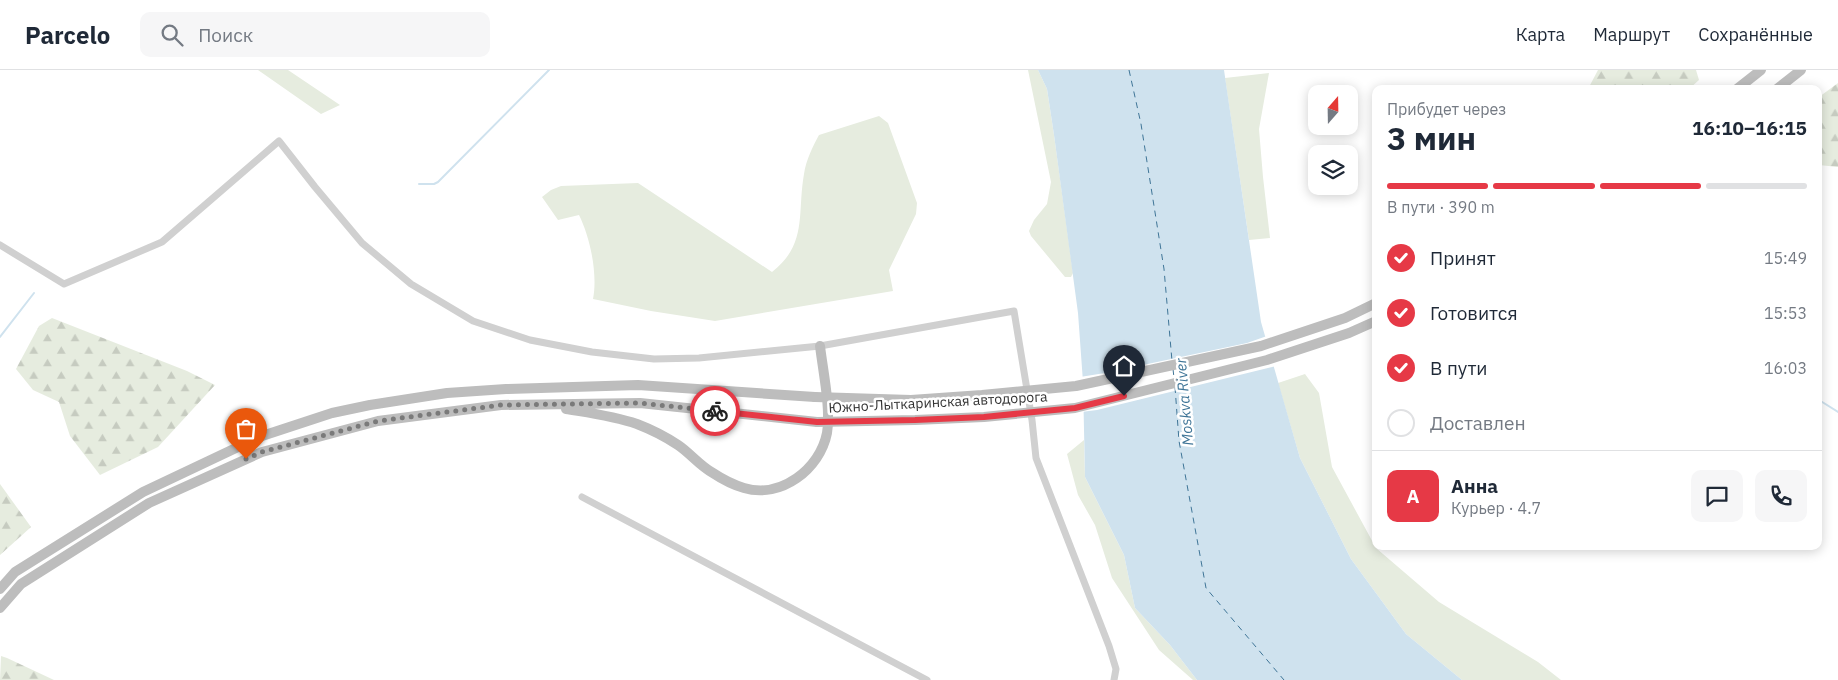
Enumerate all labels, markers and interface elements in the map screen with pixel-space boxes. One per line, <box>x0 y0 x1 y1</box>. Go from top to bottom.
search box <box>140 12 490 57</box>
text: Parcelo <box>25 19 110 51</box>
icon: search <box>158 21 186 49</box>
text: Поиск <box>198 23 253 47</box>
text: Карта <box>1516 23 1565 46</box>
text: Маршрут <box>1593 23 1670 46</box>
text: Сохранённые <box>1698 23 1813 46</box>
north arrow <box>1308 85 1358 135</box>
map controls <box>1308 85 1358 195</box>
text: Прибудет через <box>1387 99 1506 119</box>
text: 16:10–16:15 <box>1692 116 1807 140</box>
text: 3 мин <box>1387 117 1476 159</box>
button: layers <box>1308 145 1358 195</box>
text: В пути · 390 m <box>1387 197 1495 217</box>
icon: check <box>1387 244 1415 272</box>
text: Принят <box>1430 246 1496 270</box>
text: 15:49 <box>1764 248 1807 268</box>
icon: check <box>1387 299 1415 327</box>
text: Готовится <box>1430 301 1518 325</box>
text: 15:53 <box>1764 303 1807 323</box>
pin <box>1103 345 1145 396</box>
icon: home <box>1110 352 1138 380</box>
icon: check <box>1387 354 1415 382</box>
text: В пути <box>1430 356 1488 380</box>
water label: Moskva River <box>1171 357 1197 447</box>
text: 16:03 <box>1764 358 1807 378</box>
courier <box>690 386 740 436</box>
street label: Южно-Лыткаринская автодорога <box>828 387 1048 417</box>
icon: bike <box>701 397 729 425</box>
pin <box>225 408 267 459</box>
text: Доставлен <box>1430 411 1526 435</box>
icon: bag <box>232 415 260 443</box>
button: chat <box>1691 470 1743 522</box>
button: phone <box>1755 470 1807 522</box>
text: Анна <box>1451 474 1498 498</box>
text: А <box>1406 484 1420 508</box>
text: Курьер · 4.7 <box>1451 498 1541 518</box>

